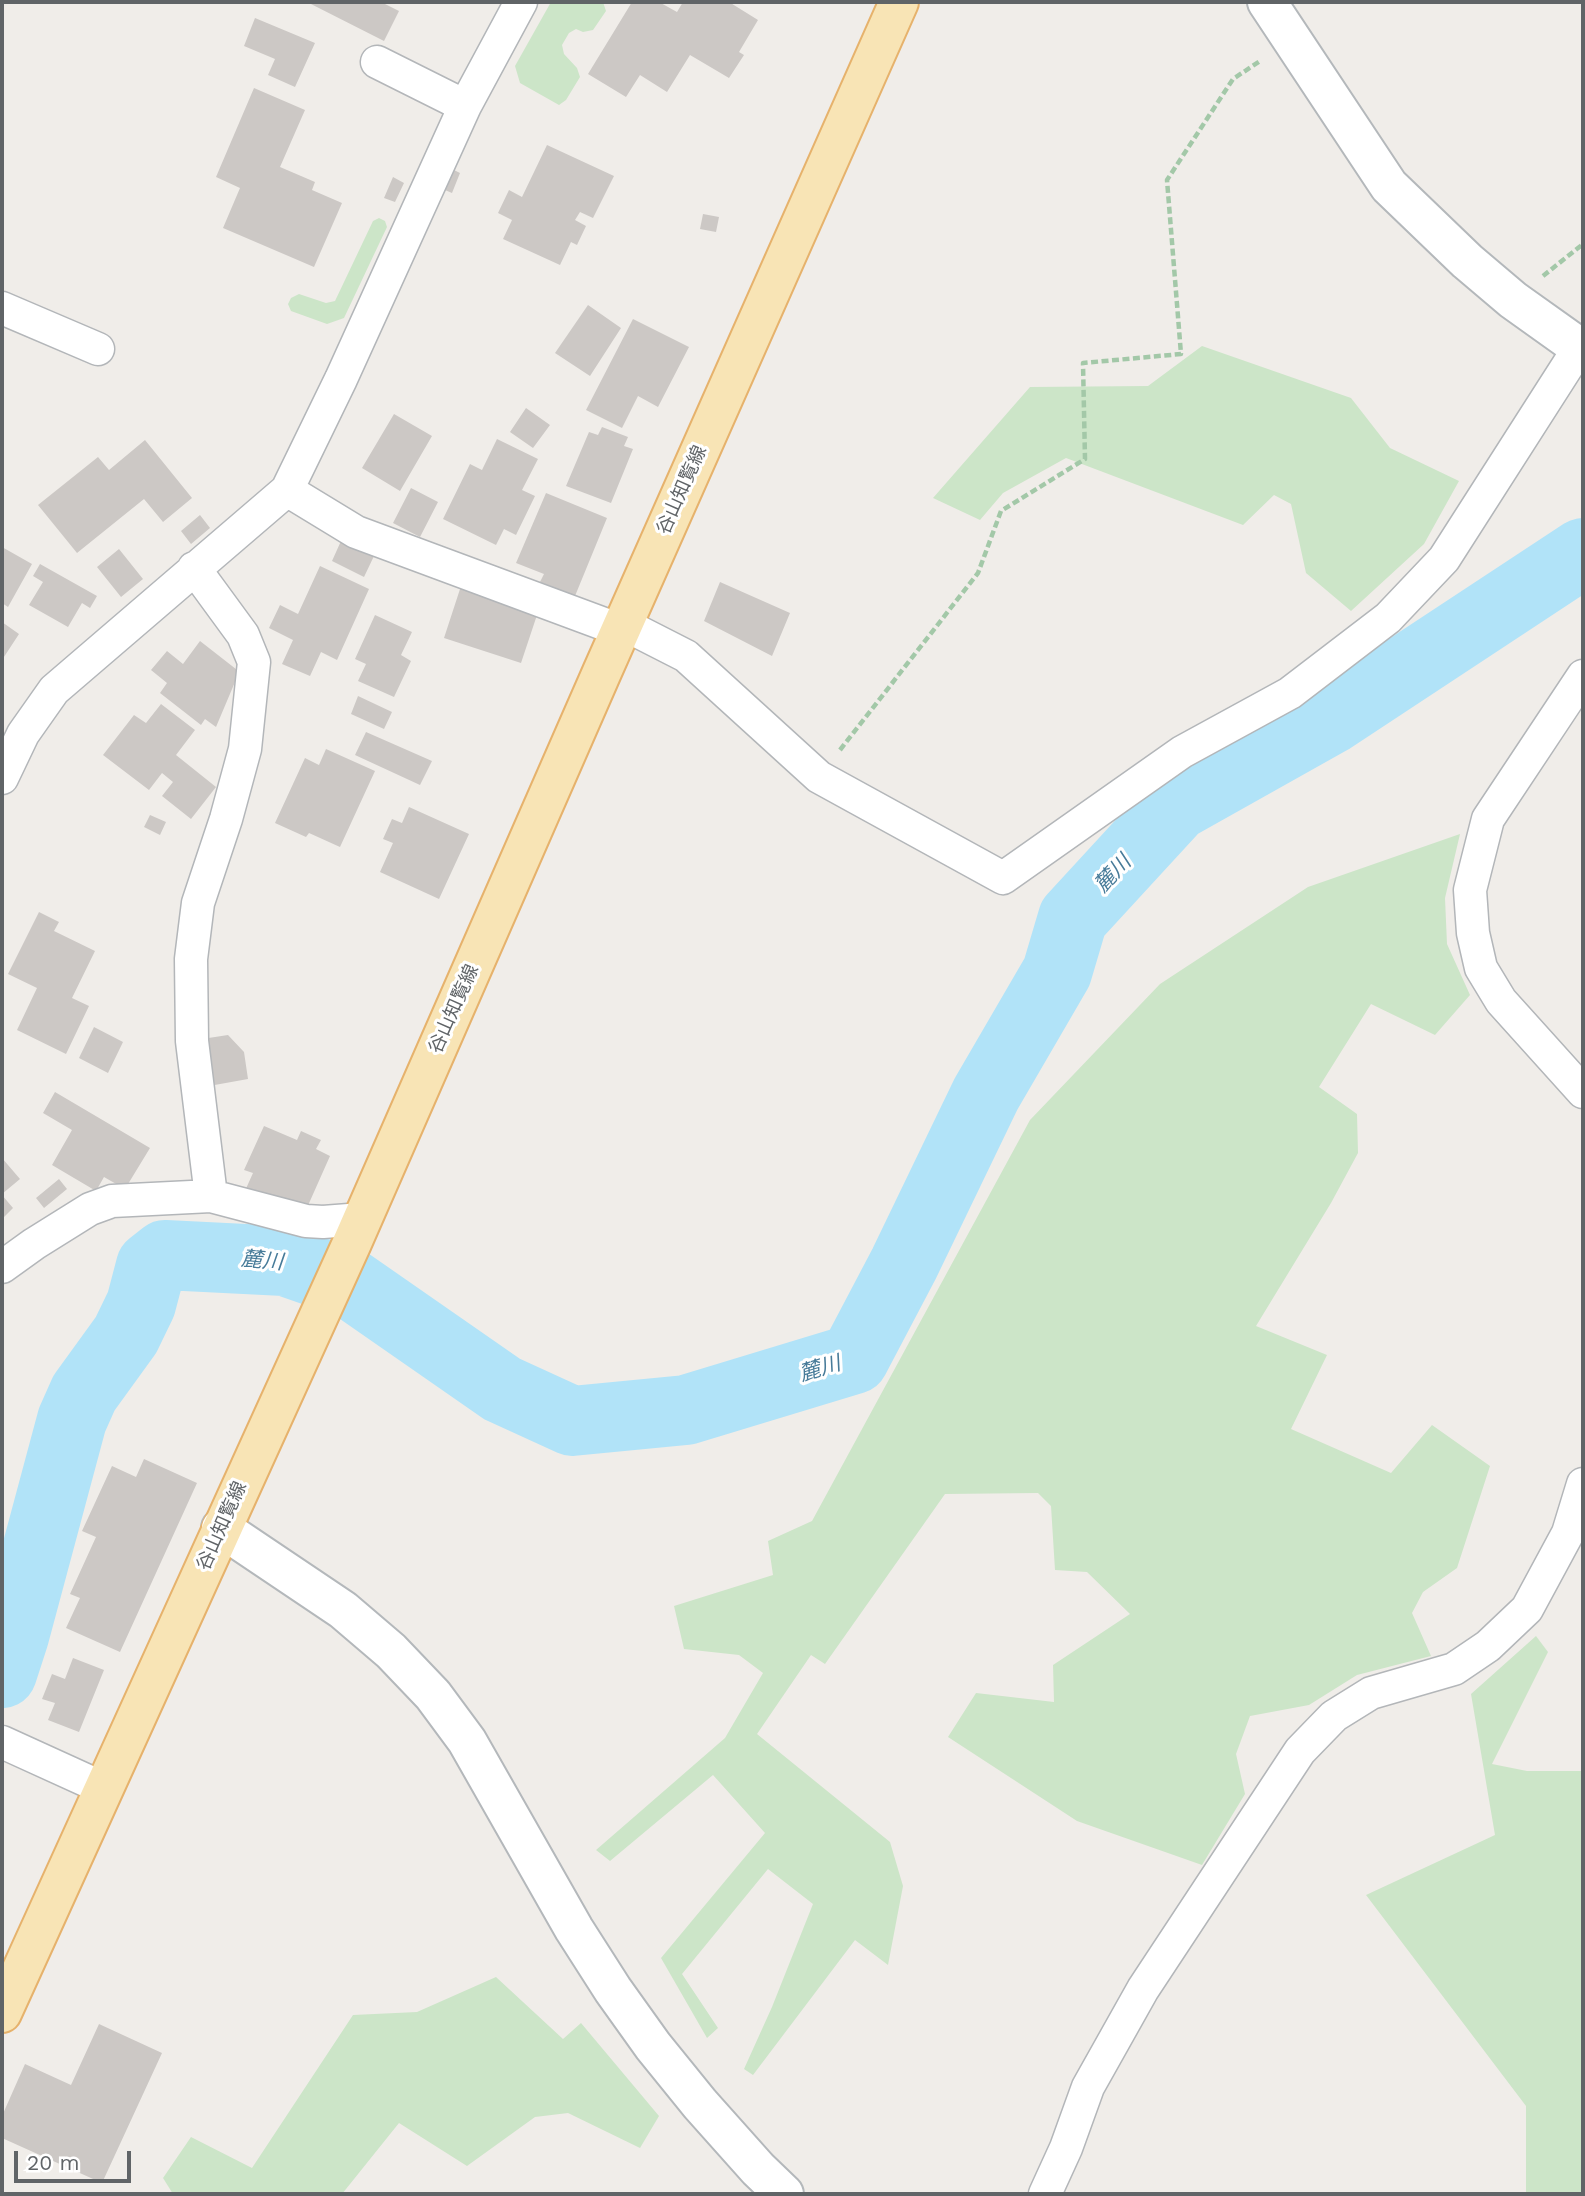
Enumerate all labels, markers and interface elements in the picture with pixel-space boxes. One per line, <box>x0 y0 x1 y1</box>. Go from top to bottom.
street label: 谷山知覧線 <box>652 442 712 538</box>
water label: 麓川 <box>1089 850 1137 898</box>
street label: 谷山知覧線 <box>424 961 484 1057</box>
water label: 麓川 <box>240 1247 284 1275</box>
water label: 麓川 <box>796 1351 844 1387</box>
street label: 谷山知覧線 <box>192 1478 252 1574</box>
scale bar <box>18 2136 135 2180</box>
text: 20 m <box>27 2150 79 2175</box>

